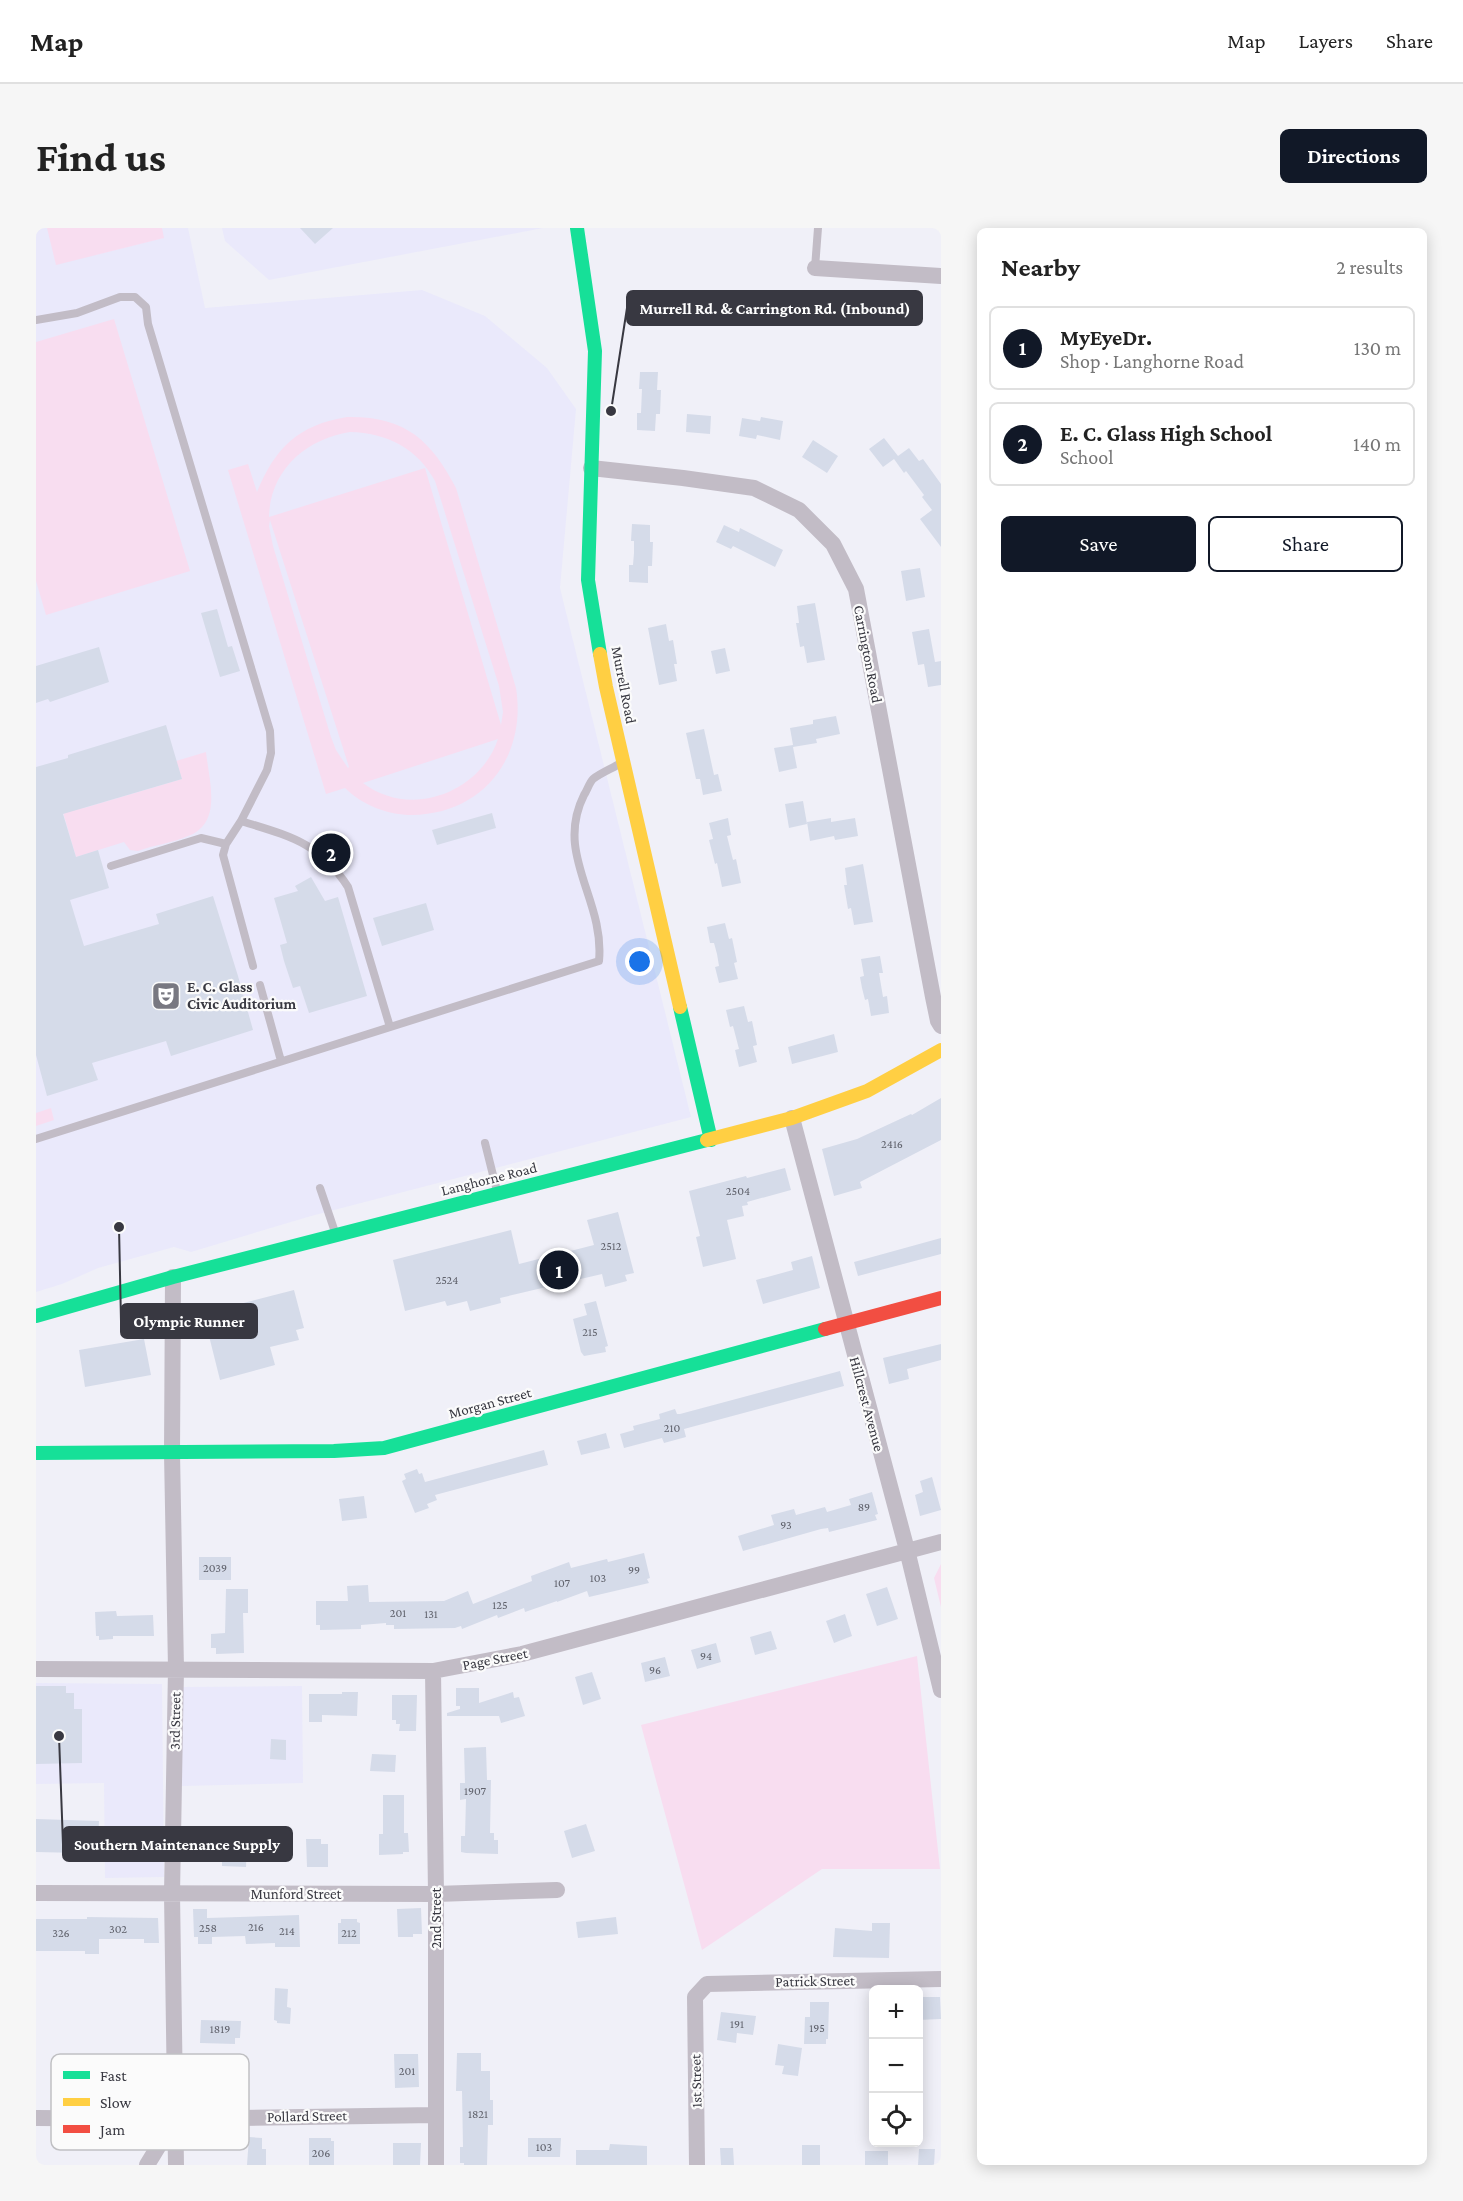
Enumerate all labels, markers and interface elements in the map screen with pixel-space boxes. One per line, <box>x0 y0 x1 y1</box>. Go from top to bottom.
text: Map <box>30 26 83 57</box>
text: Map <box>1227 29 1266 53</box>
text: Layers <box>1299 29 1353 53</box>
text: Share <box>1386 29 1433 53</box>
button: Directions <box>1280 129 1427 183</box>
text: Find us <box>36 133 166 180</box>
text: Nearby <box>1001 253 1080 282</box>
text: 2 results <box>1336 256 1403 278</box>
callout: Murrell Rd. & Carrington Rd. (Inbound) <box>627 291 922 325</box>
text: Murrell Rd. & Carrington Rd. (Inbound) <box>639 300 911 318</box>
text: MyEyeDr. <box>1060 325 1152 350</box>
text: 1 <box>1019 337 1026 359</box>
text: 130 m <box>1354 337 1401 359</box>
text: Shop · Langhorne Road <box>1060 350 1244 372</box>
text: E. C. Glass High School <box>1060 421 1272 446</box>
text: 2 <box>1017 433 1028 455</box>
text: 140 m <box>1353 433 1401 455</box>
text: School <box>1060 446 1113 468</box>
button: Save <box>1001 516 1196 572</box>
button: Share <box>1208 516 1403 572</box>
street label: Carrington Road <box>850 604 885 705</box>
street label: Murrell Road <box>609 645 639 725</box>
pin: 2 <box>312 830 350 876</box>
your location <box>625 947 654 976</box>
place label: E. C. Glass Civic Auditorium <box>187 979 297 1012</box>
theatre icon: E. C. Glass Civic Auditorium <box>150 980 182 1012</box>
house number: 2416 <box>881 1137 903 1151</box>
street label: Langhorne Road <box>439 1159 539 1200</box>
house number: 2504 <box>726 1184 750 1198</box>
house number: 2512 <box>600 1239 622 1253</box>
pin: 1 <box>540 1248 578 1292</box>
house number: 2524 <box>436 1273 458 1287</box>
callout: Olympic Runner <box>121 1304 257 1338</box>
text: Olympic Runner <box>133 1313 245 1330</box>
house number: 215 <box>582 1325 598 1339</box>
street label: Hillcrest Avenue <box>847 1355 887 1453</box>
street label: Morgan Street <box>447 1384 534 1423</box>
house number: 210 <box>664 1421 680 1435</box>
house number: 89 <box>858 1500 870 1514</box>
house number: 93 <box>780 1518 792 1532</box>
house number: 2039 <box>203 1561 227 1575</box>
house number: 99 <box>628 1563 640 1577</box>
house number: 103 <box>590 1571 606 1585</box>
house number: 107 <box>554 1576 570 1590</box>
house number: 125 <box>492 1598 508 1612</box>
house number: 201 <box>390 1606 406 1620</box>
house number: 131 <box>424 1607 438 1621</box>
street label: Page Street <box>461 1645 530 1674</box>
house number: 94 <box>700 1649 712 1663</box>
house number: 96 <box>649 1663 661 1677</box>
street label: 3rd Street <box>166 1691 184 1750</box>
house number: 1907 <box>464 1784 487 1798</box>
callout: Southern Maintenance Supply <box>63 1827 292 1861</box>
text: Southern Maintenance Supply <box>74 1836 280 1853</box>
street label: Munford Street <box>250 1886 343 1902</box>
street label: 2nd Street <box>428 1886 444 1949</box>
house number: 216 <box>248 1920 264 1934</box>
house number: 258 <box>199 1921 217 1935</box>
house number: 302 <box>109 1922 127 1936</box>
house number: 214 <box>279 1924 295 1938</box>
house number: 326 <box>52 1926 70 1940</box>
house number: 212 <box>341 1926 357 1940</box>
street label: Patrick Street <box>775 1972 856 1990</box>
map controls <box>869 1985 923 2147</box>
button: + <box>869 1985 923 2039</box>
house number: 191 <box>730 2017 744 2031</box>
house number: 195 <box>809 2021 825 2035</box>
house number: 1819 <box>210 2022 230 2036</box>
button: − <box>869 2039 923 2093</box>
street label: 1st Street <box>688 2053 704 2108</box>
legend <box>51 2054 249 2150</box>
house number: 201 <box>399 2064 415 2078</box>
text: Fast <box>100 2067 127 2084</box>
button: locate <box>869 2093 923 2147</box>
text: Slow <box>100 2094 132 2111</box>
street label: Pollard Street <box>267 2107 348 2125</box>
house number: 1821 <box>468 2107 488 2121</box>
text: Jam <box>98 2121 125 2139</box>
house number: 103 <box>536 2140 552 2154</box>
house number: 206 <box>312 2146 330 2160</box>

